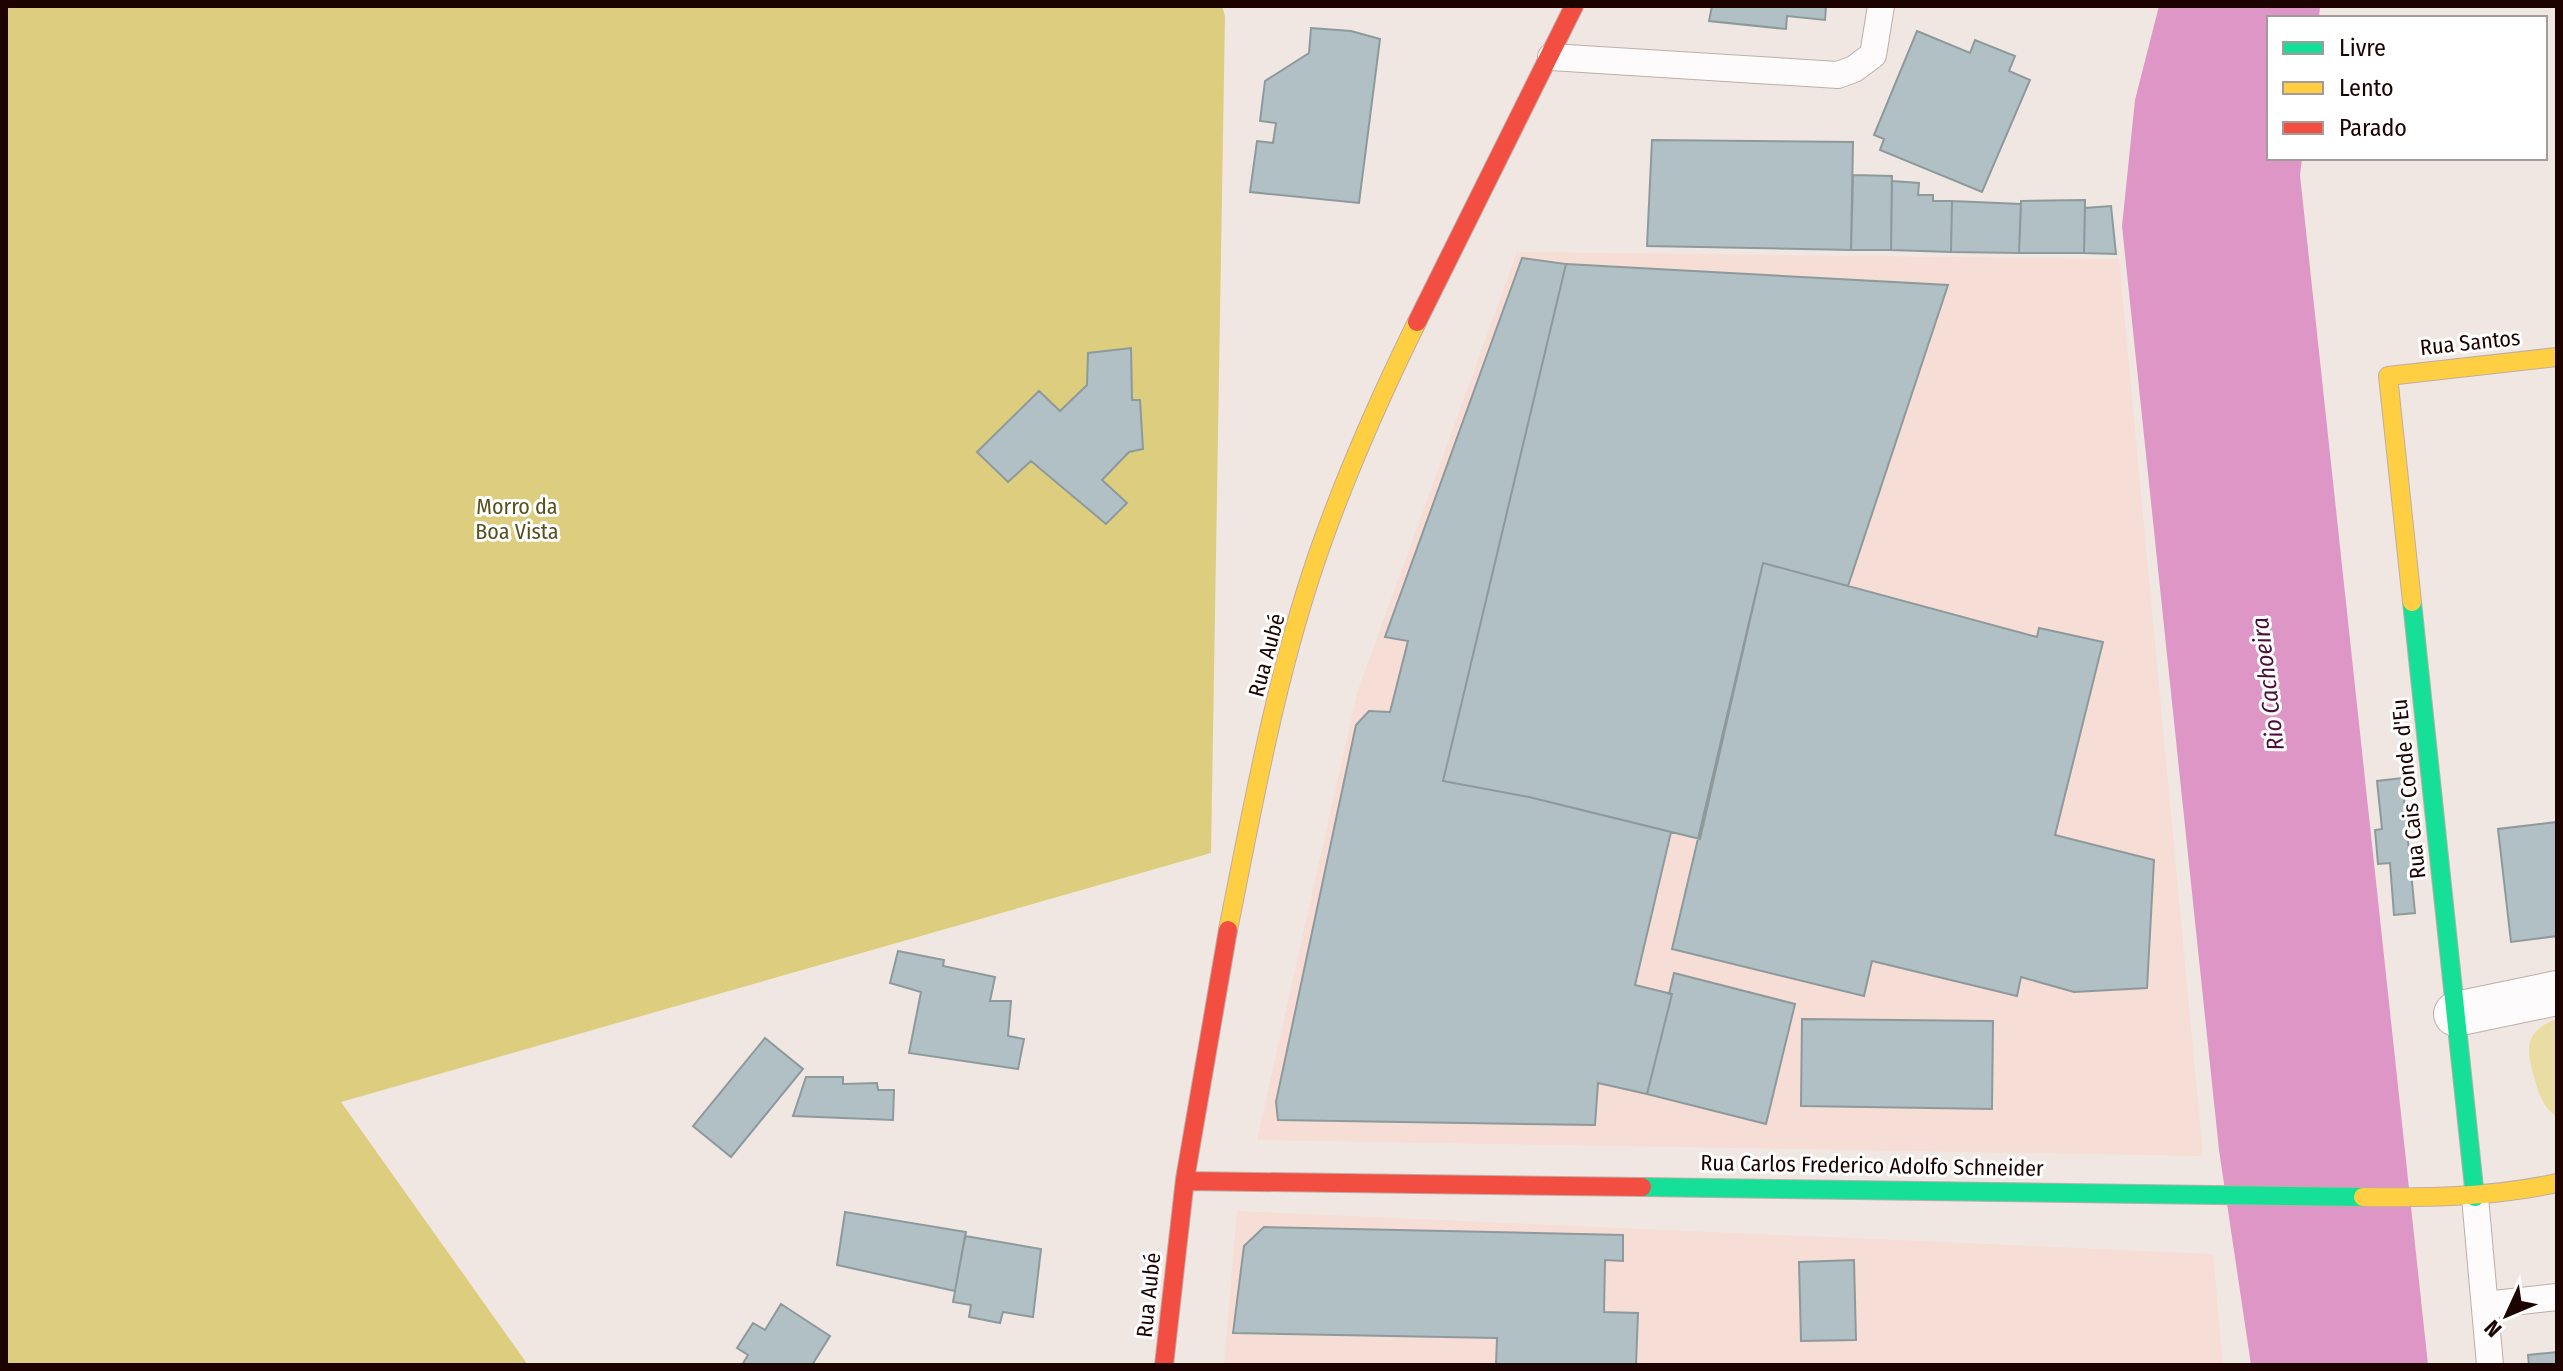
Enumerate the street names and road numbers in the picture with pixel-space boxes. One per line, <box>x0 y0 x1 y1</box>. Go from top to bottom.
street label: Rua Santos <box>2419 324 2521 361</box>
street label: Rua Aubé <box>1242 611 1291 700</box>
street label: Rua Cais Conde d'Eu <box>2386 698 2431 880</box>
street label: Rua Carlos Frederico Adolfo Schneider <box>1700 1149 2044 1182</box>
street label: Rua Aubé <box>1131 1251 1166 1339</box>

